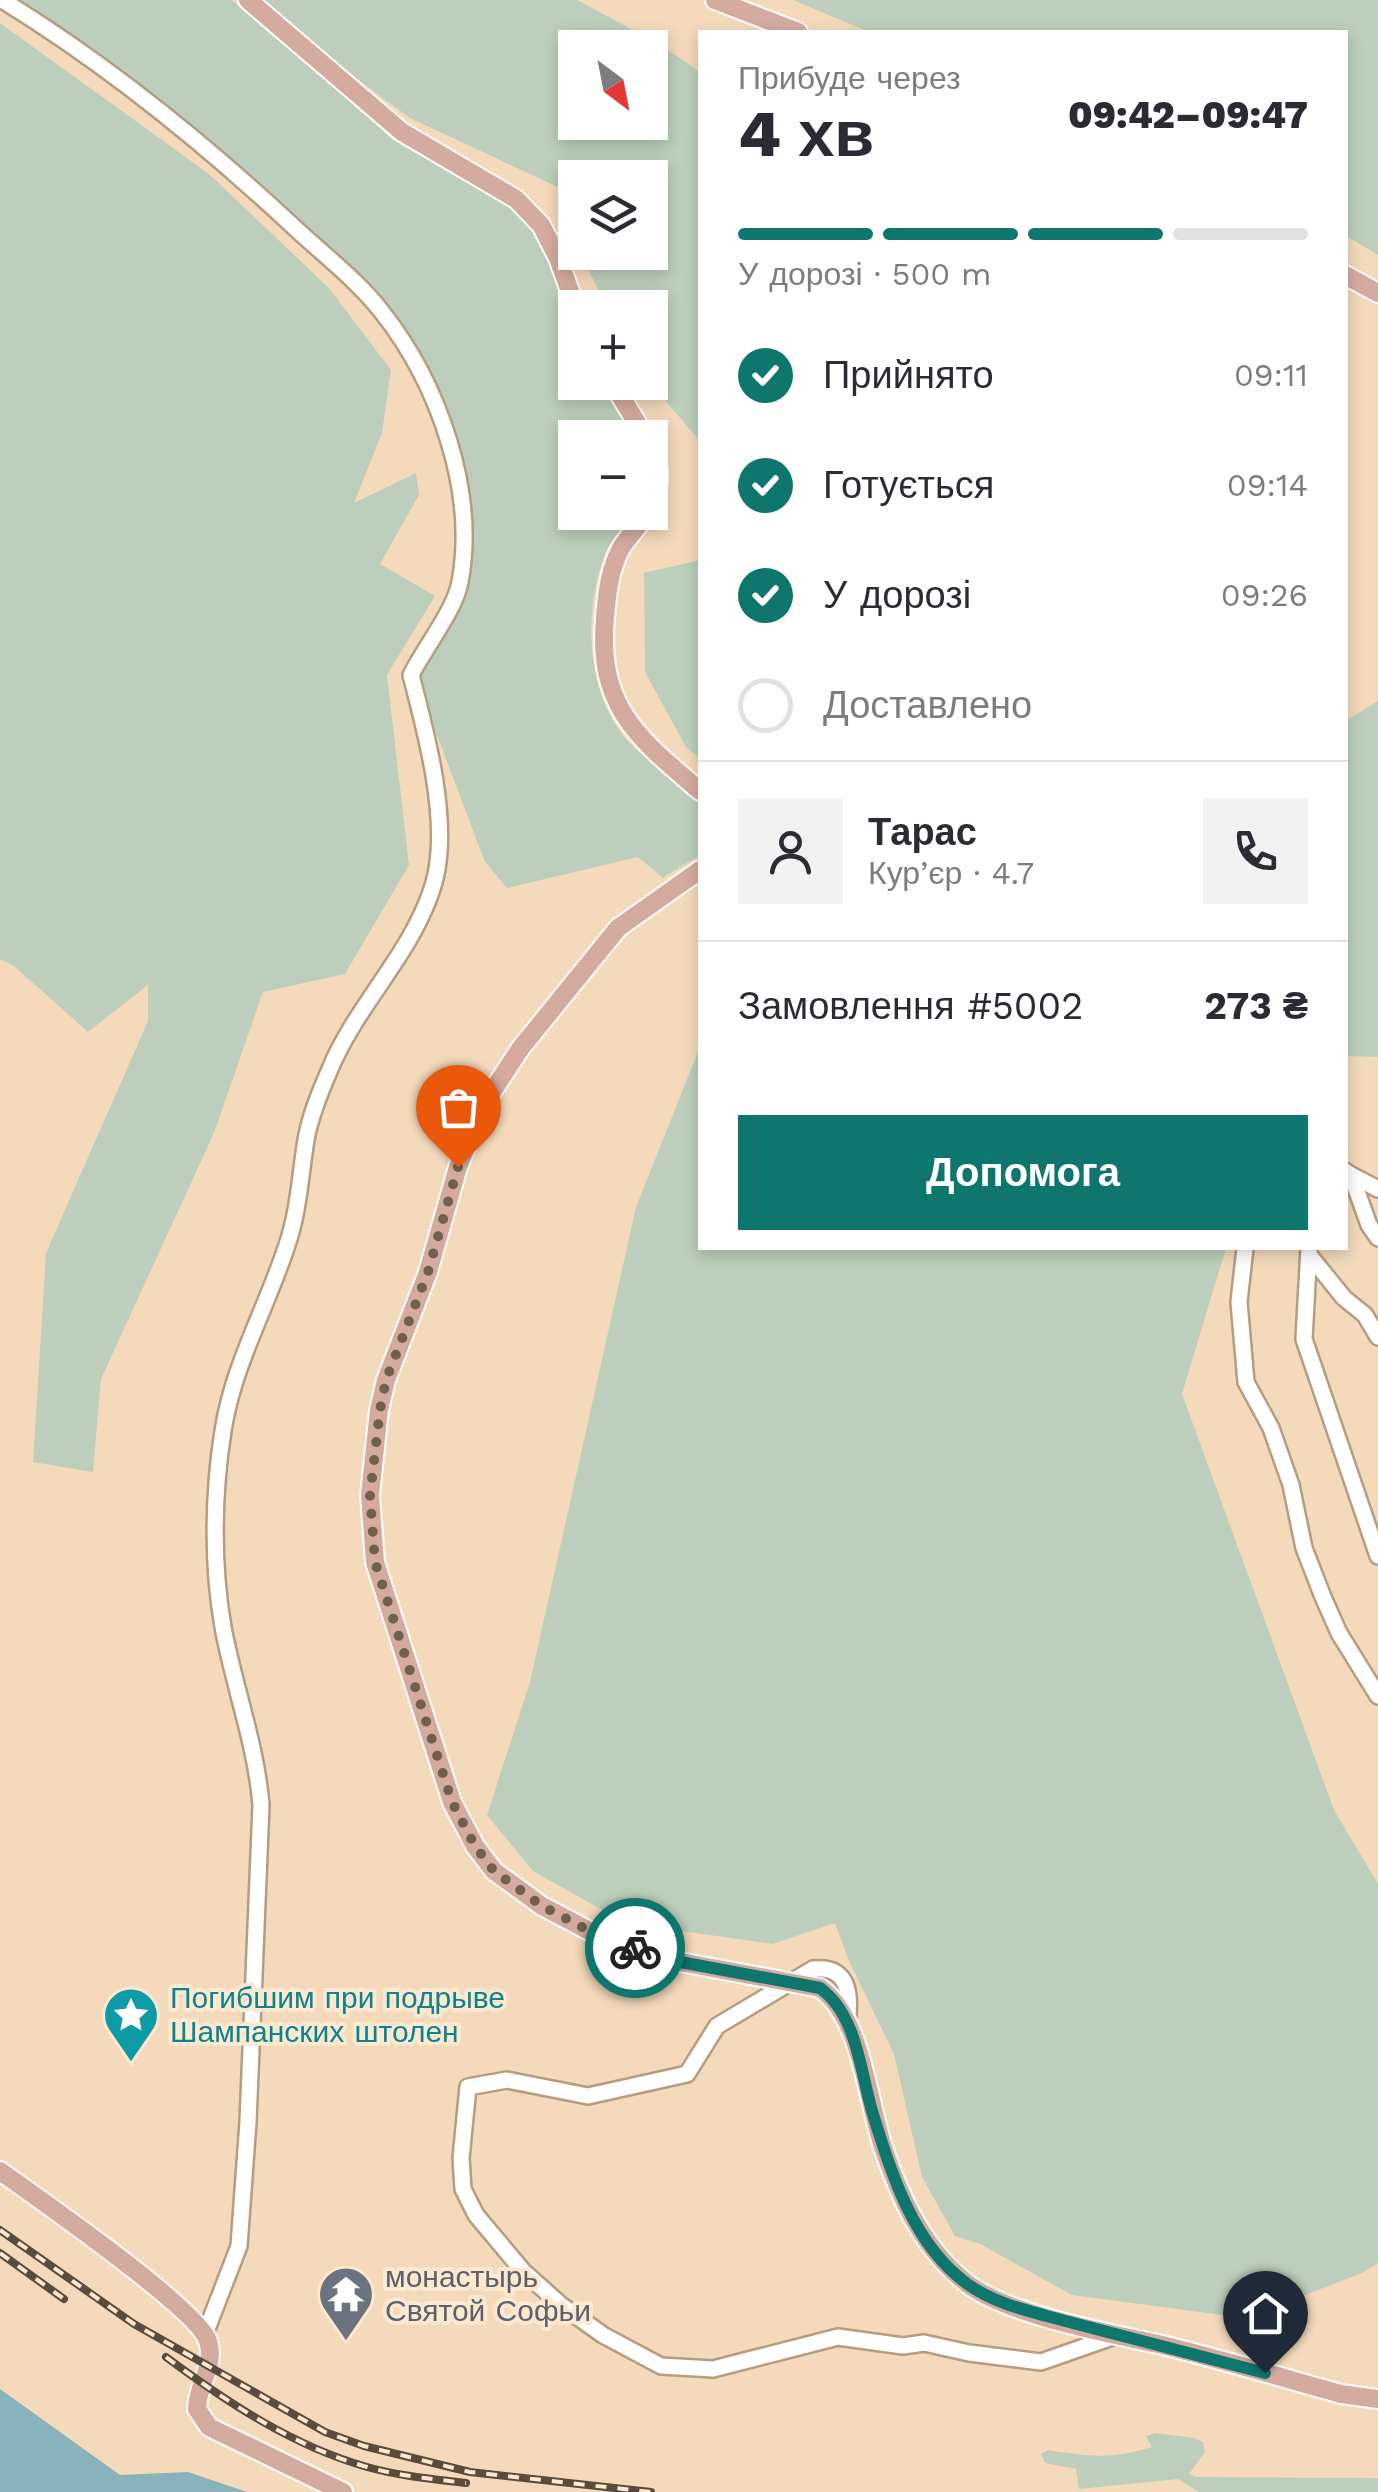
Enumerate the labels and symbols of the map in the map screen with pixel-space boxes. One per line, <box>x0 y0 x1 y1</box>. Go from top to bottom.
north arrow <box>558 30 668 140</box>
pin <box>416 1065 501 1168</box>
courier <box>585 1898 685 1998</box>
place label: Погибшим при подрыве Шампанских штолен <box>170 1980 505 2049</box>
place icon: Погибшим при подрыве Шампанских штолен <box>101 1985 161 2064</box>
place label: монастырь Святой Софьи <box>385 2259 591 2328</box>
temple icon: монастырь Святой Софьи <box>316 2264 376 2343</box>
pin <box>1223 2271 1308 2374</box>

